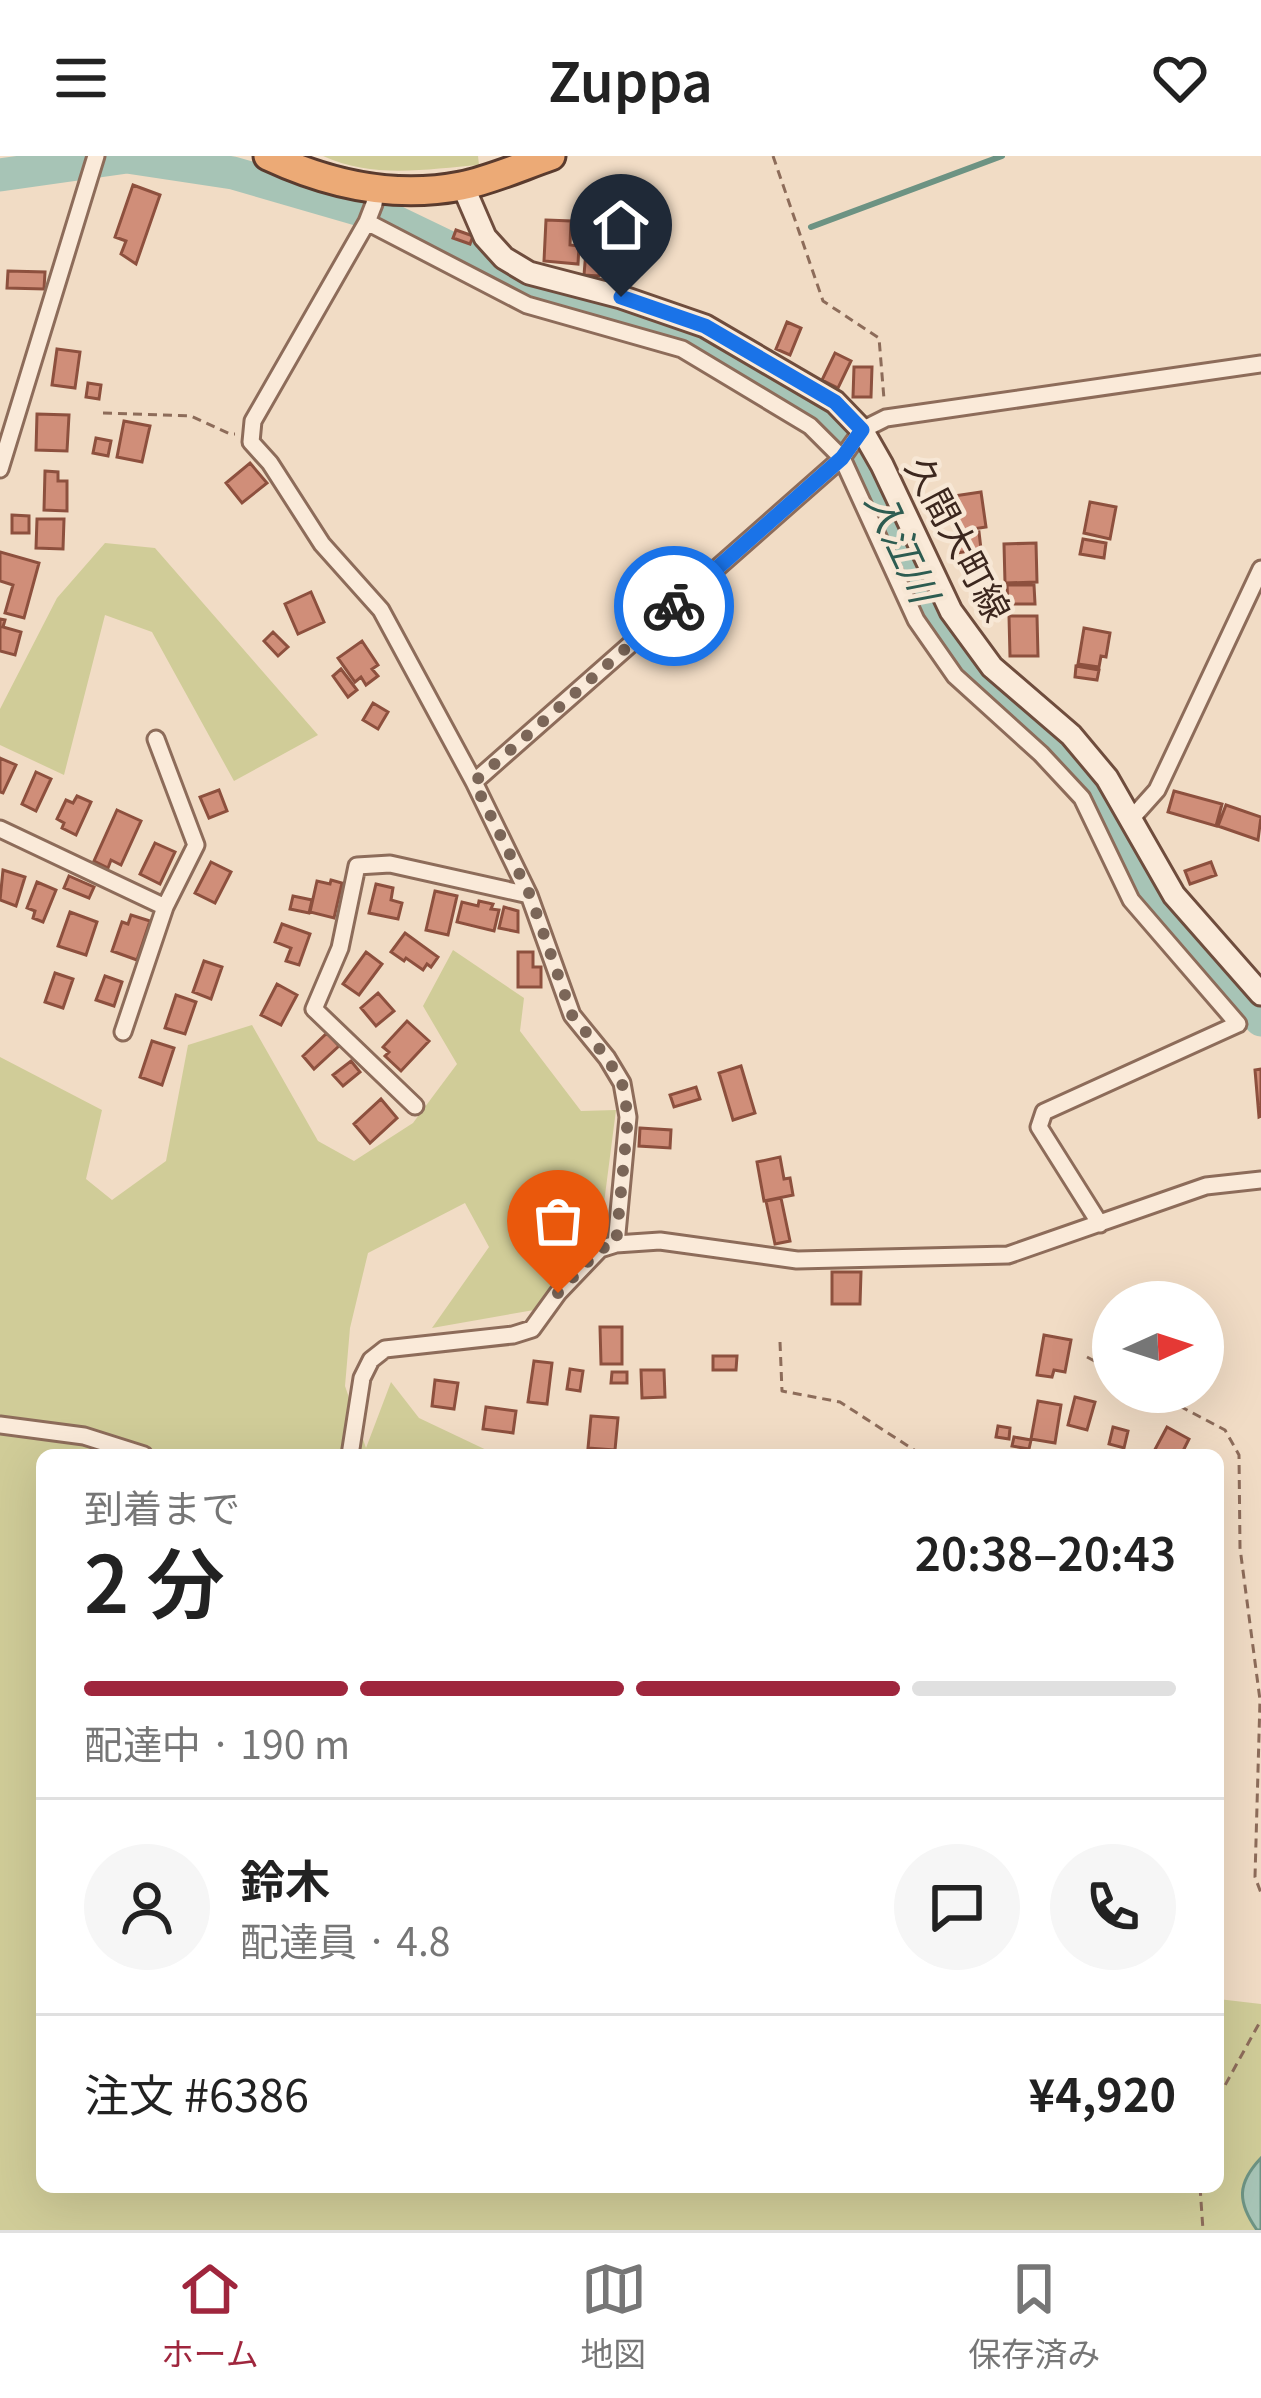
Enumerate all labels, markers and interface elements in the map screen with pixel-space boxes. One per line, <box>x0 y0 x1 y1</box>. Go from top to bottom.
text: Zuppa <box>548 39 713 118</box>
icon: menu <box>48 45 114 111</box>
icon: heart <box>1147 45 1213 111</box>
pin <box>570 174 672 297</box>
icon: home <box>588 192 654 258</box>
street label: 久間大町線 <box>895 446 1026 629</box>
water label: 入江川 <box>855 481 957 614</box>
courier <box>614 546 734 666</box>
icon: bike <box>641 573 707 639</box>
pin <box>507 1170 609 1293</box>
icon: bag <box>525 1188 591 1254</box>
north arrow <box>1092 1281 1224 1413</box>
map controls <box>1092 1281 1224 1413</box>
text: 到着まで <box>84 1478 240 1534</box>
text: 20:38–20:43 <box>915 1519 1176 1584</box>
text: 2 分 <box>84 1523 225 1635</box>
text: 配達中 · 190 m <box>84 1714 350 1770</box>
button: person <box>84 1844 210 1970</box>
button: chat <box>894 1844 1020 1970</box>
button: phone <box>1050 1844 1176 1970</box>
text: 鈴木 <box>240 1846 330 1911</box>
text: 配達員 · 4.8 <box>240 1911 450 1967</box>
text: 注文 #6386 <box>84 2060 309 2125</box>
text: ¥4,920 <box>1029 2060 1176 2125</box>
tab: ホーム <box>161 2256 259 2376</box>
tab: 地図 <box>581 2256 647 2376</box>
tab: 保存済み <box>968 2256 1100 2376</box>

